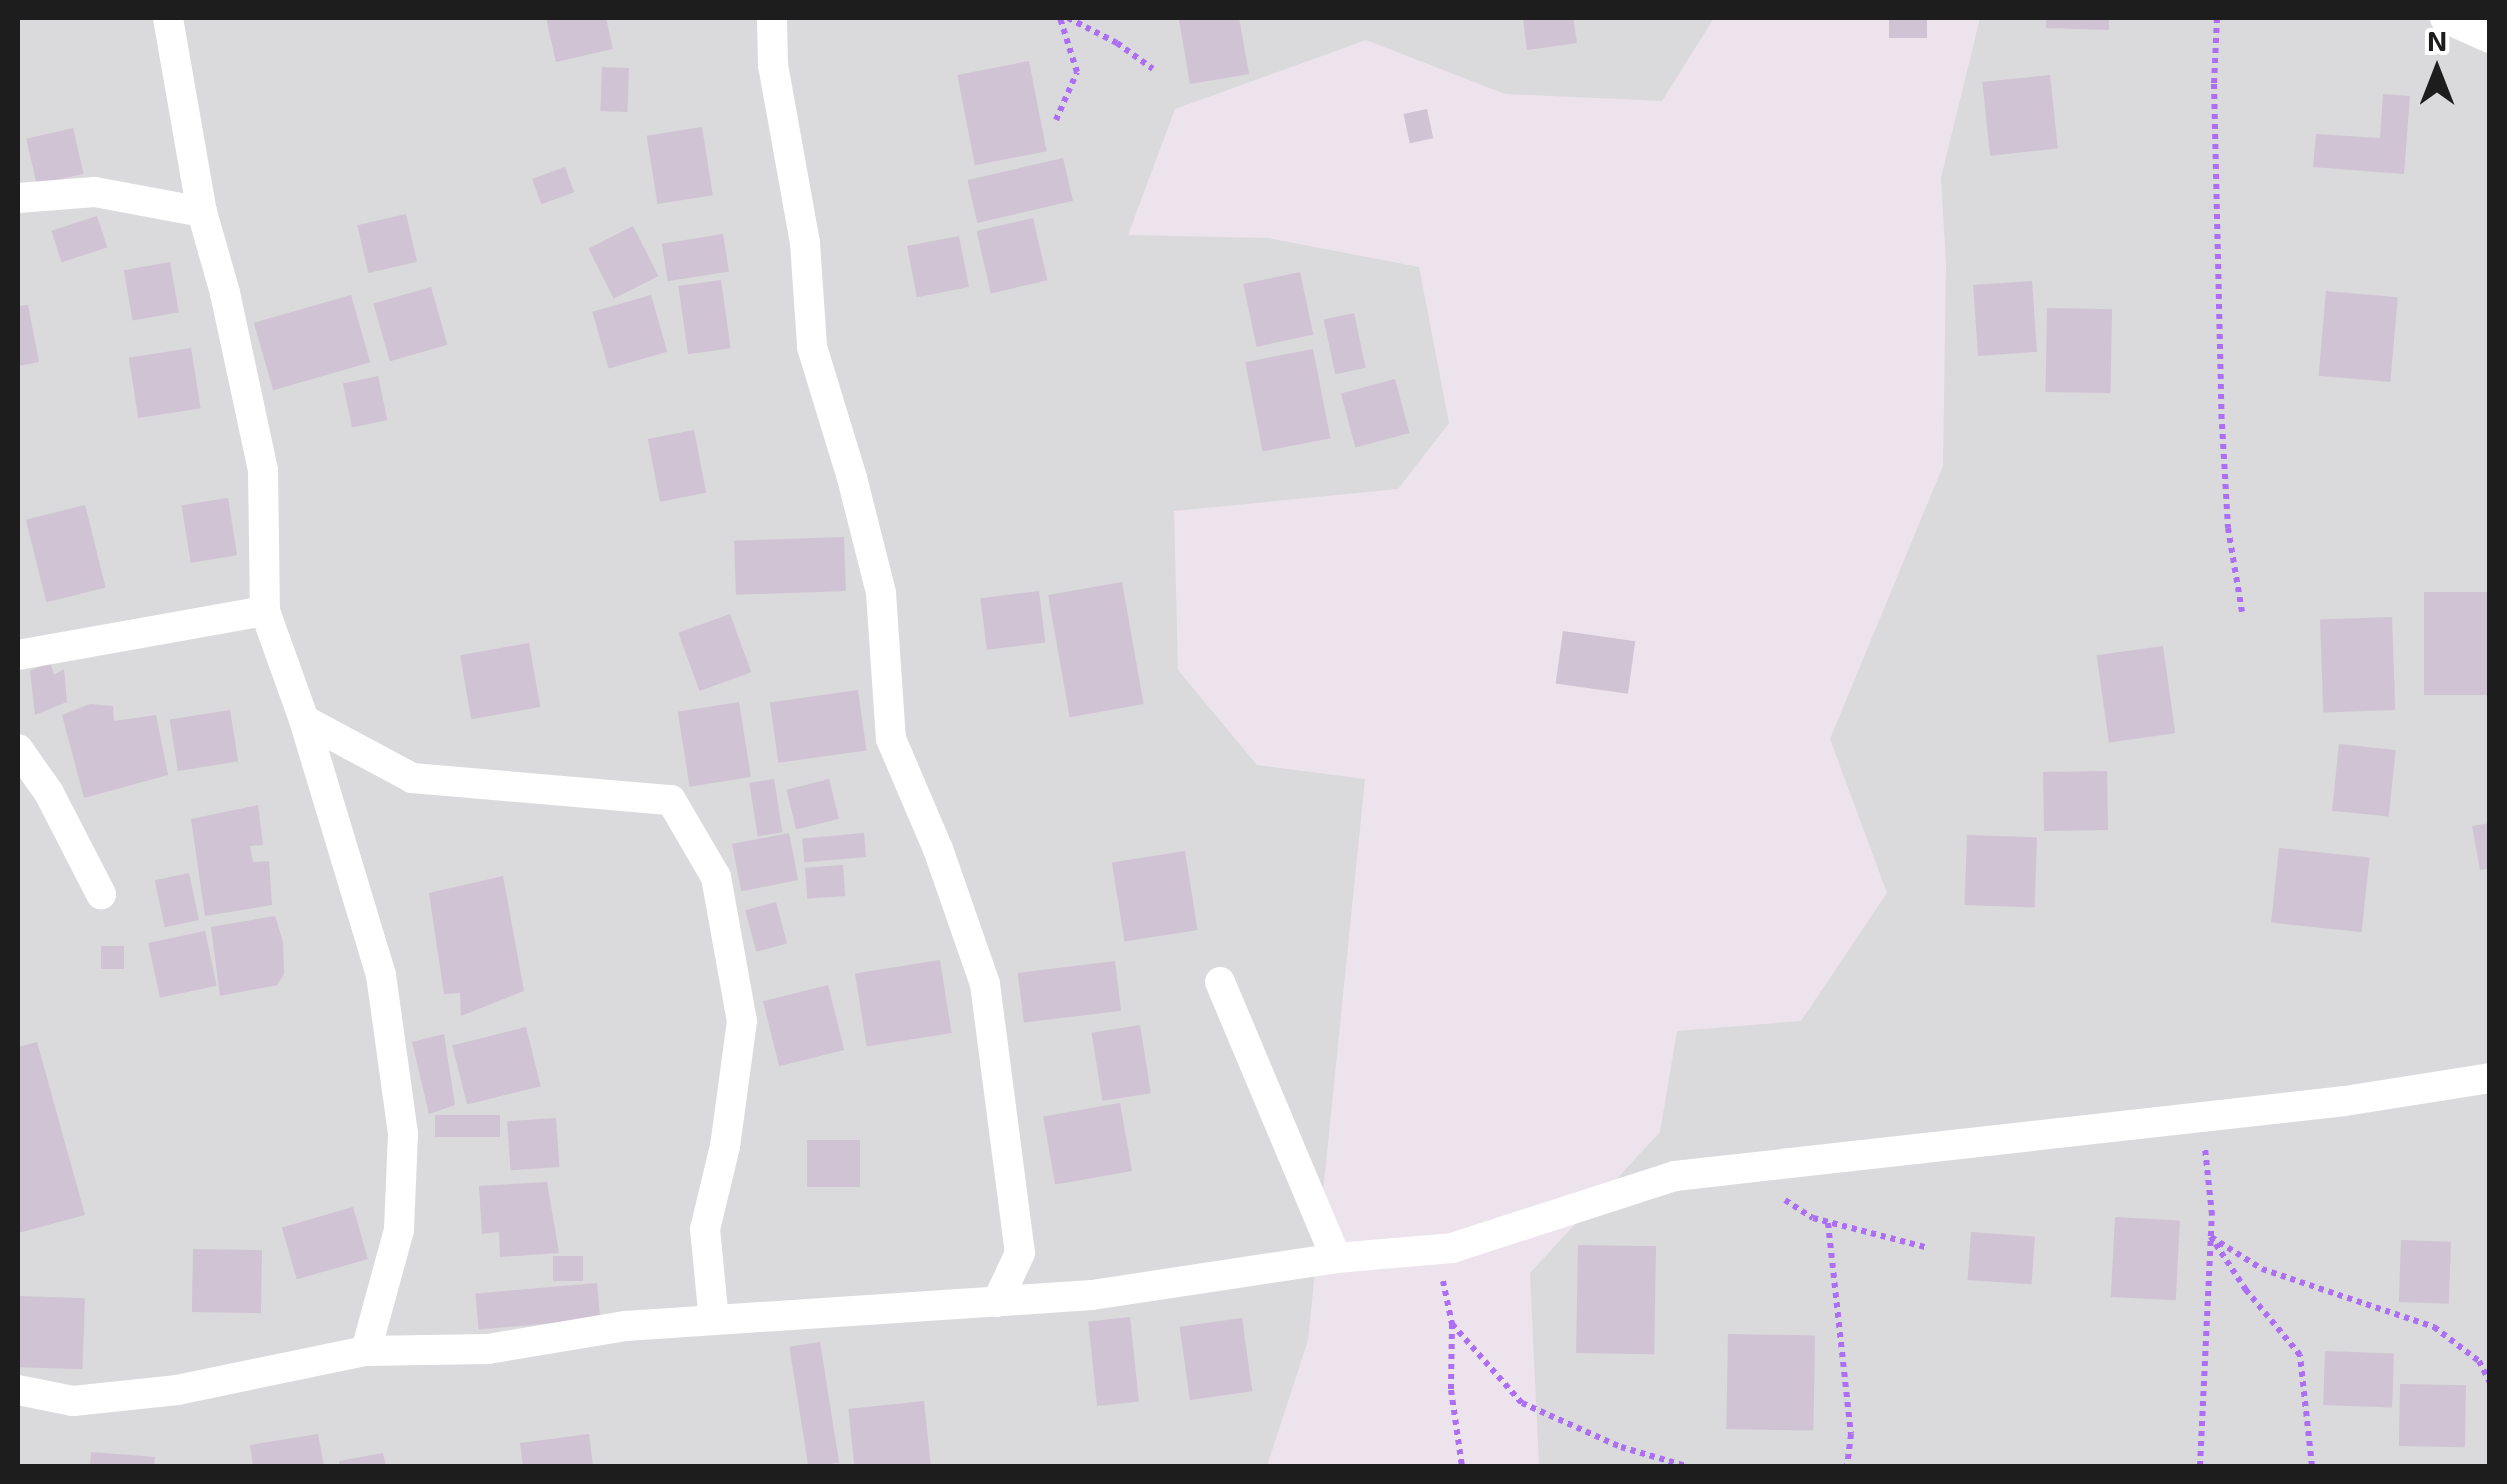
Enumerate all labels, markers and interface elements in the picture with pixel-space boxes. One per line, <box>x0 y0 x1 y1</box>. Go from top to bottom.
north arrow <box>2387 20 2487 120</box>
text: N <box>2427 23 2447 57</box>

